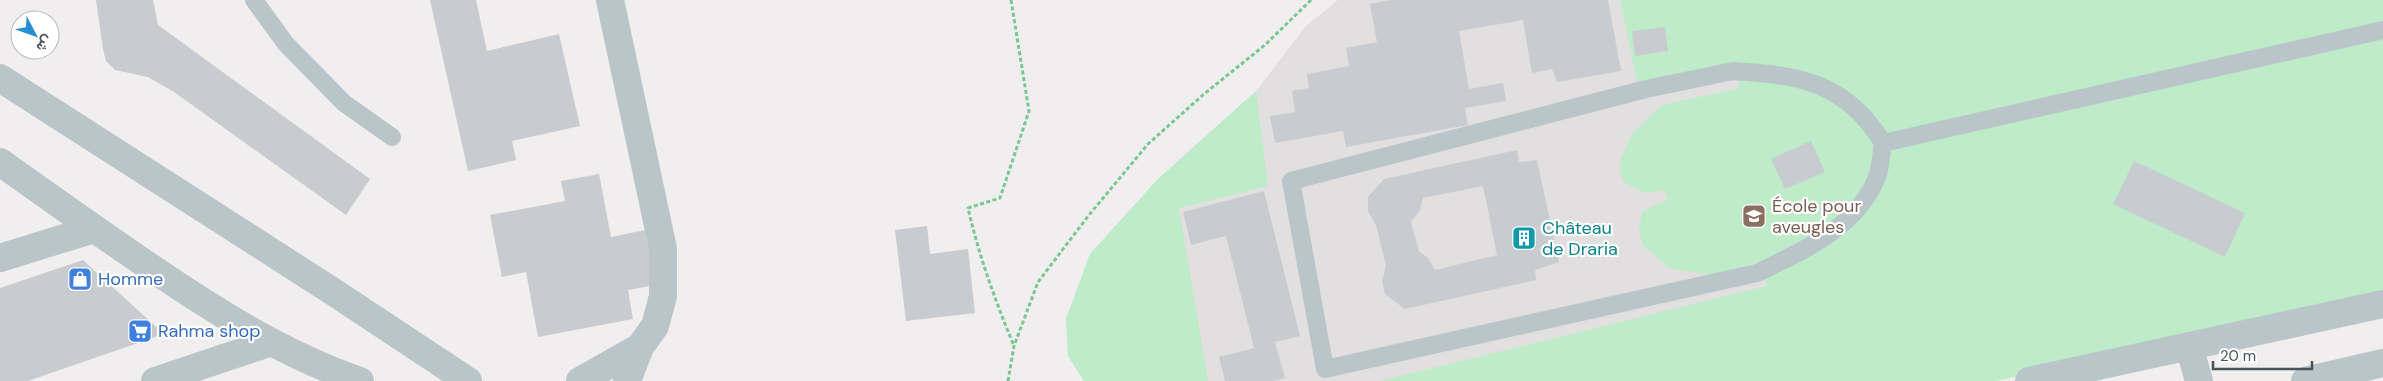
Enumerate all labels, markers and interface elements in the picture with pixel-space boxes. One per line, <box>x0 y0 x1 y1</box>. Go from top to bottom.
north arrow <box>10 10 60 60</box>
text: ش <box>32 31 57 56</box>
place label: École pour aveugles <box>1772 194 1861 239</box>
school or university icon: École pour aveugles <box>1741 203 1767 229</box>
place label: Château de Draria <box>1542 216 1618 261</box>
building icon: Château de Draria <box>1511 225 1537 251</box>
shop icon: Homme <box>67 266 93 292</box>
place label: Homme <box>98 267 163 291</box>
supermarket icon: Rahma shop <box>127 318 153 344</box>
place label: Rahma shop <box>158 319 261 343</box>
scale bar <box>2213 338 2312 370</box>
text: 20 m <box>2220 346 2256 366</box>

